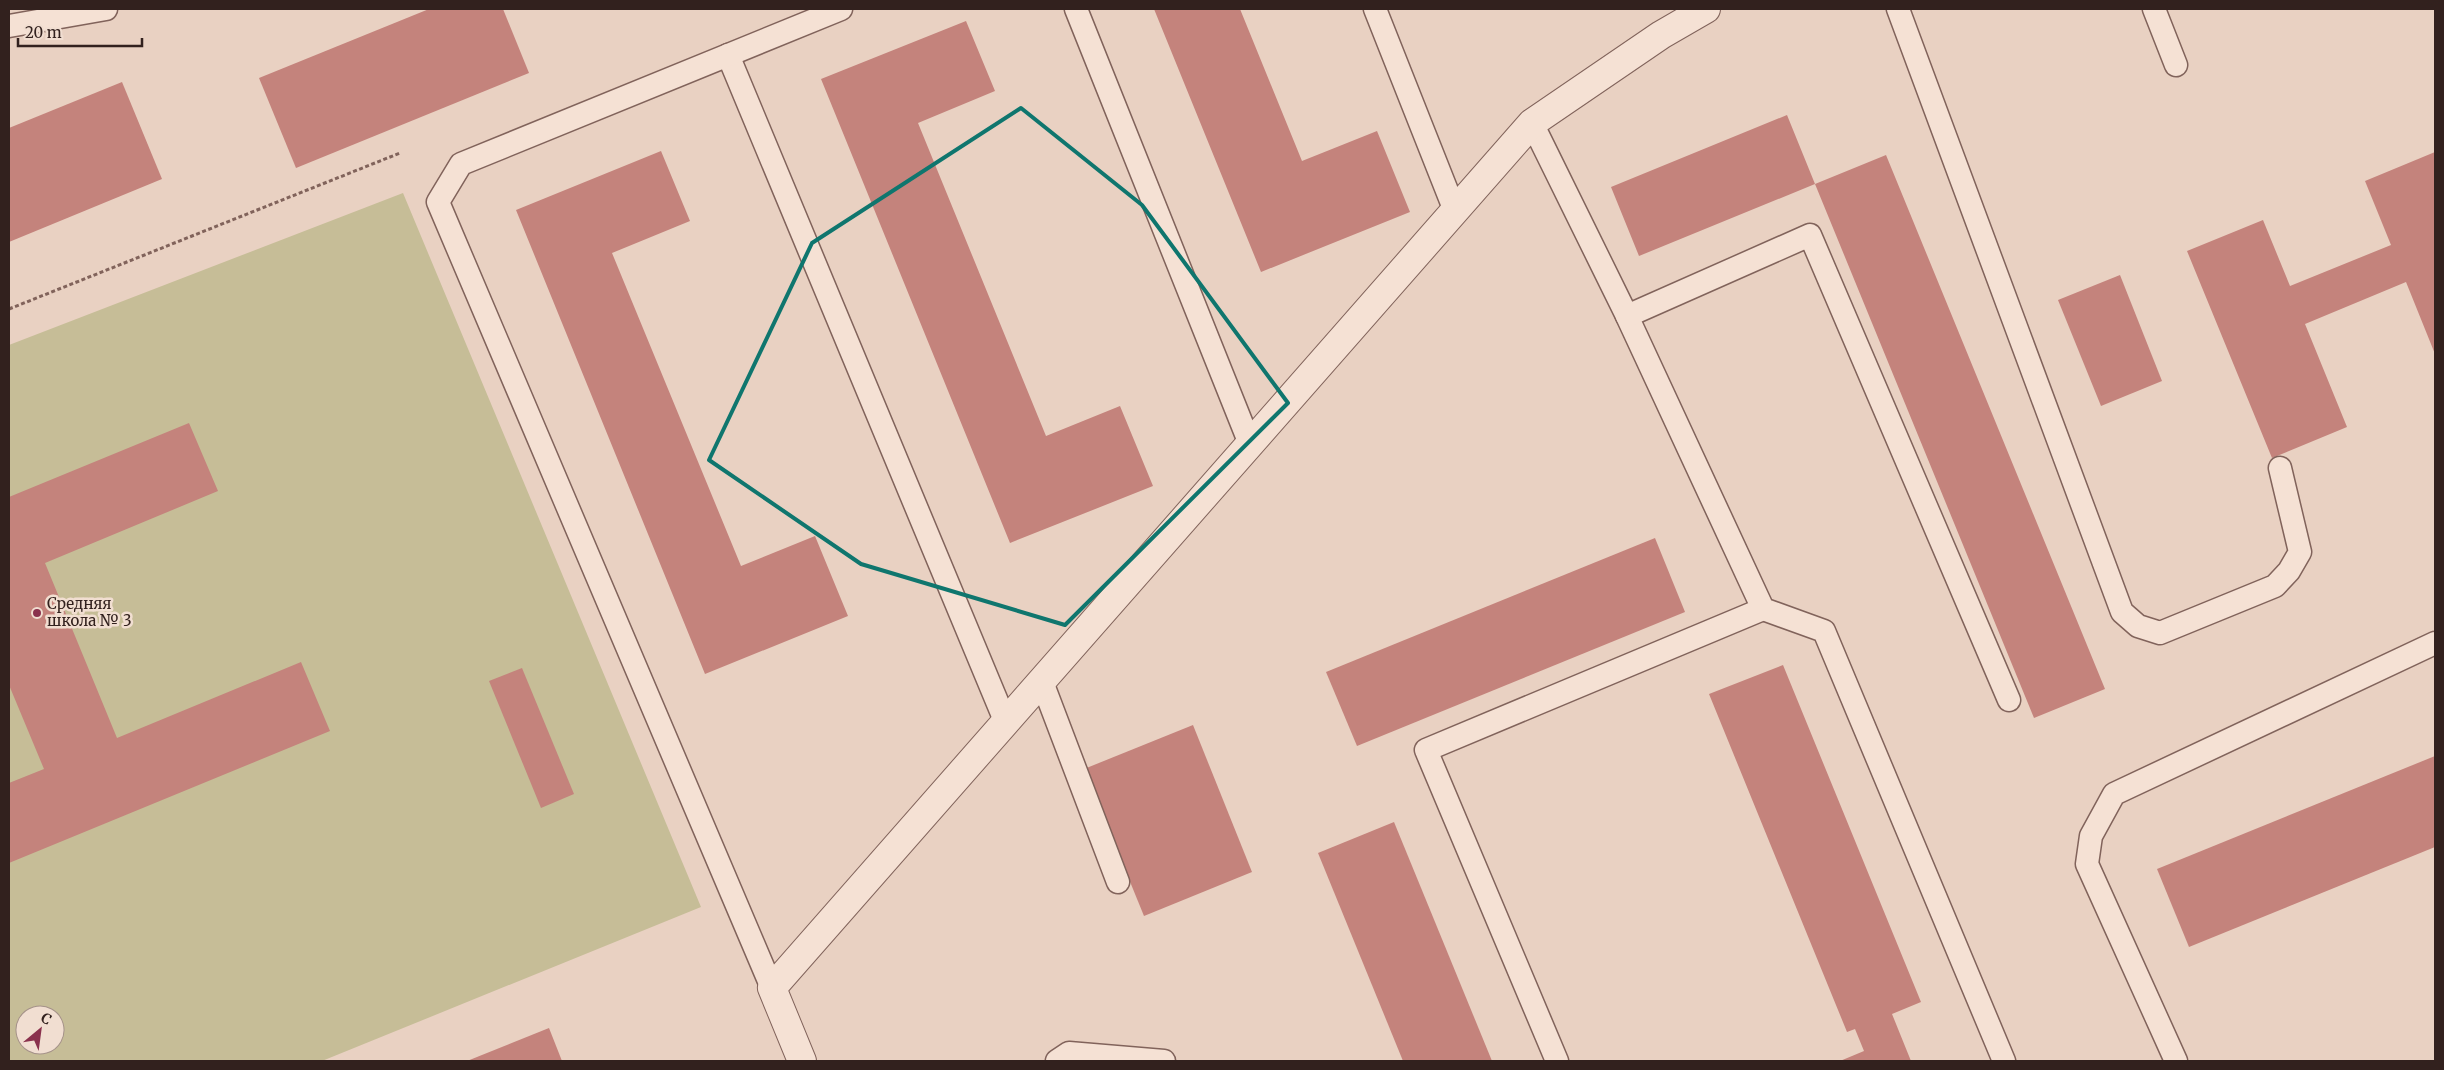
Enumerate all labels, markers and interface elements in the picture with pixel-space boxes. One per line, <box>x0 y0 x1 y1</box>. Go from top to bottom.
scale bar <box>18 15 141 47</box>
text: 20 m <box>25 23 62 42</box>
place label: Средняя школа № 3 <box>47 594 132 630</box>
marker: Средняя школа № 3 <box>31 607 43 619</box>
north arrow <box>15 1005 65 1055</box>
text: С <box>38 1009 55 1029</box>

